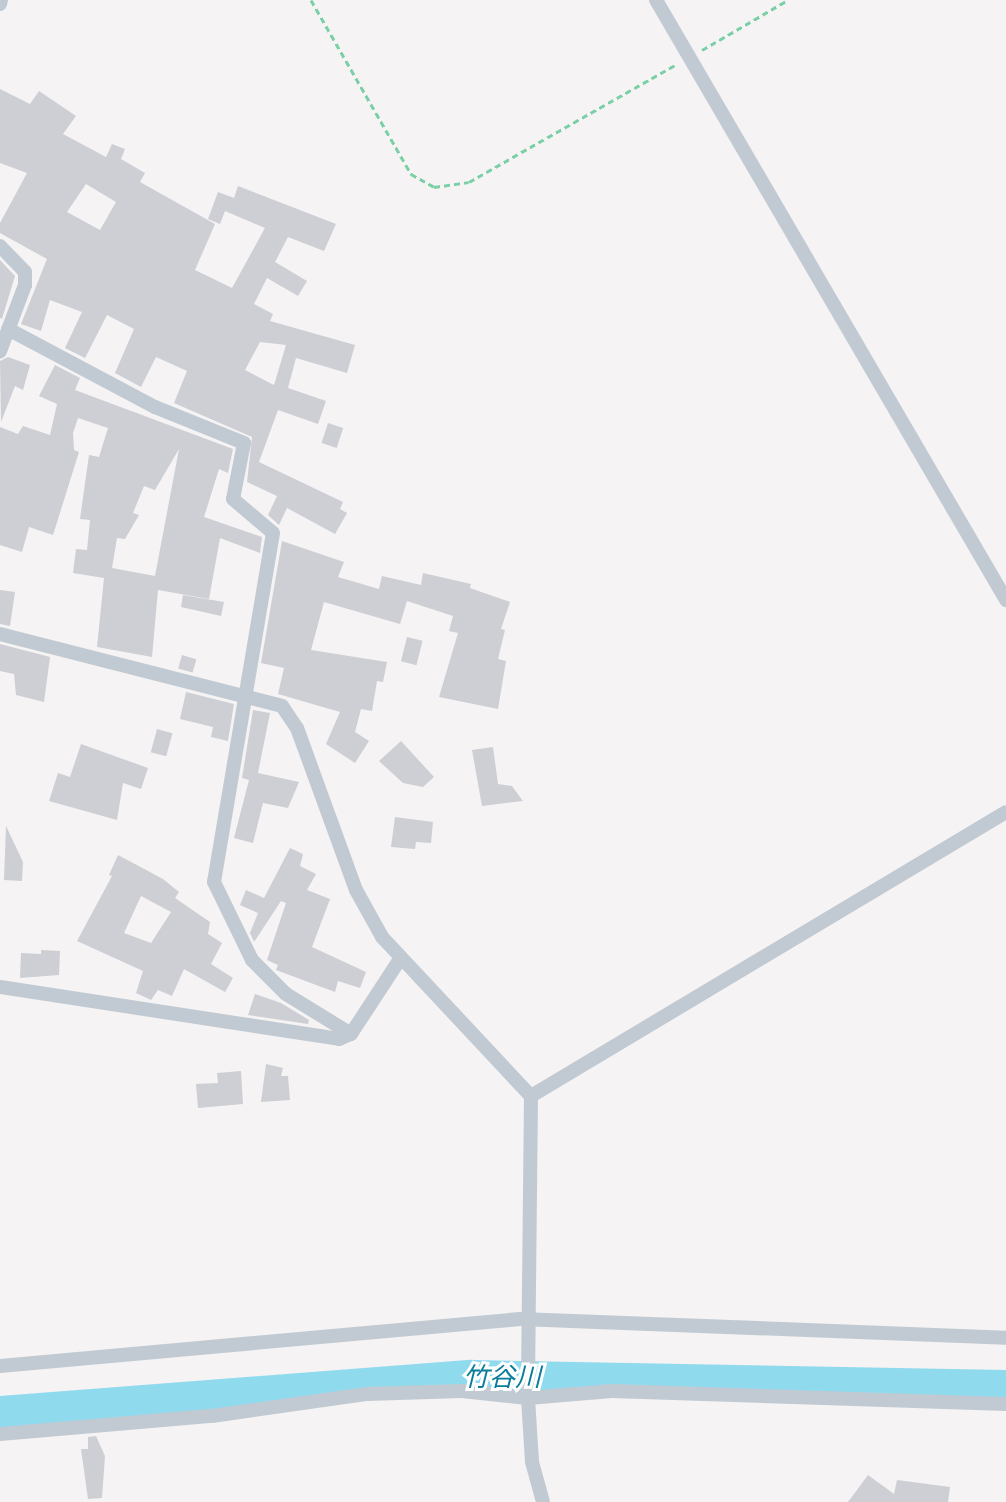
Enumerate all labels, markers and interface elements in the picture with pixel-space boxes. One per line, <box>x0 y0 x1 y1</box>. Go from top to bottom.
water label: 竹谷川 <box>463 1362 541 1394</box>

